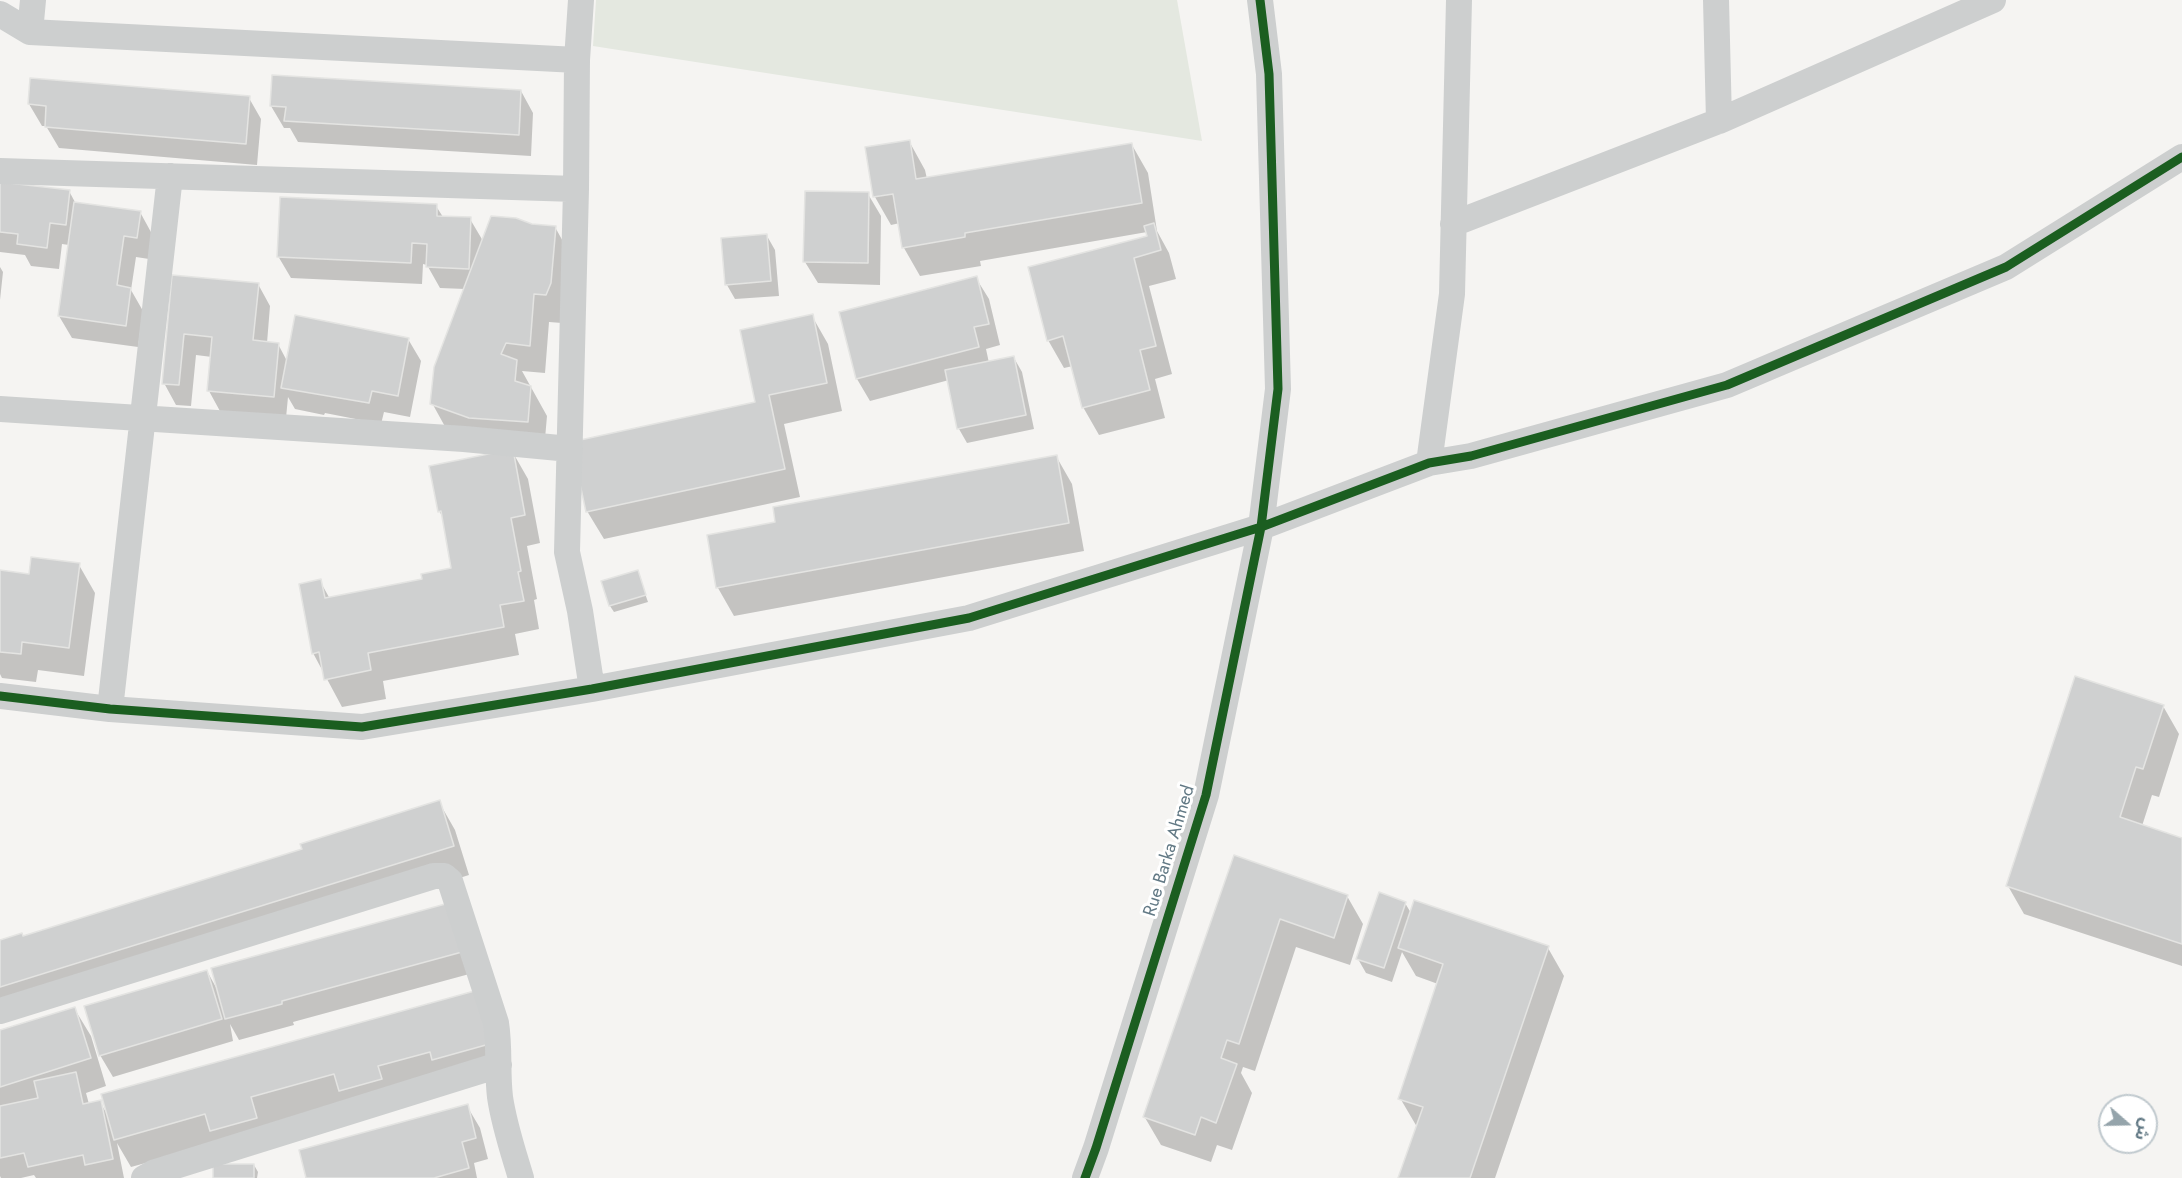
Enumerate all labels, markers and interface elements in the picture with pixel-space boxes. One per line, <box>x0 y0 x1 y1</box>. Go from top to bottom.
street label: Rue Barka Ahmed <box>1140 783 1200 919</box>
north arrow <box>2098 1094 2158 1154</box>
text: ش <box>2129 1115 2158 1144</box>

